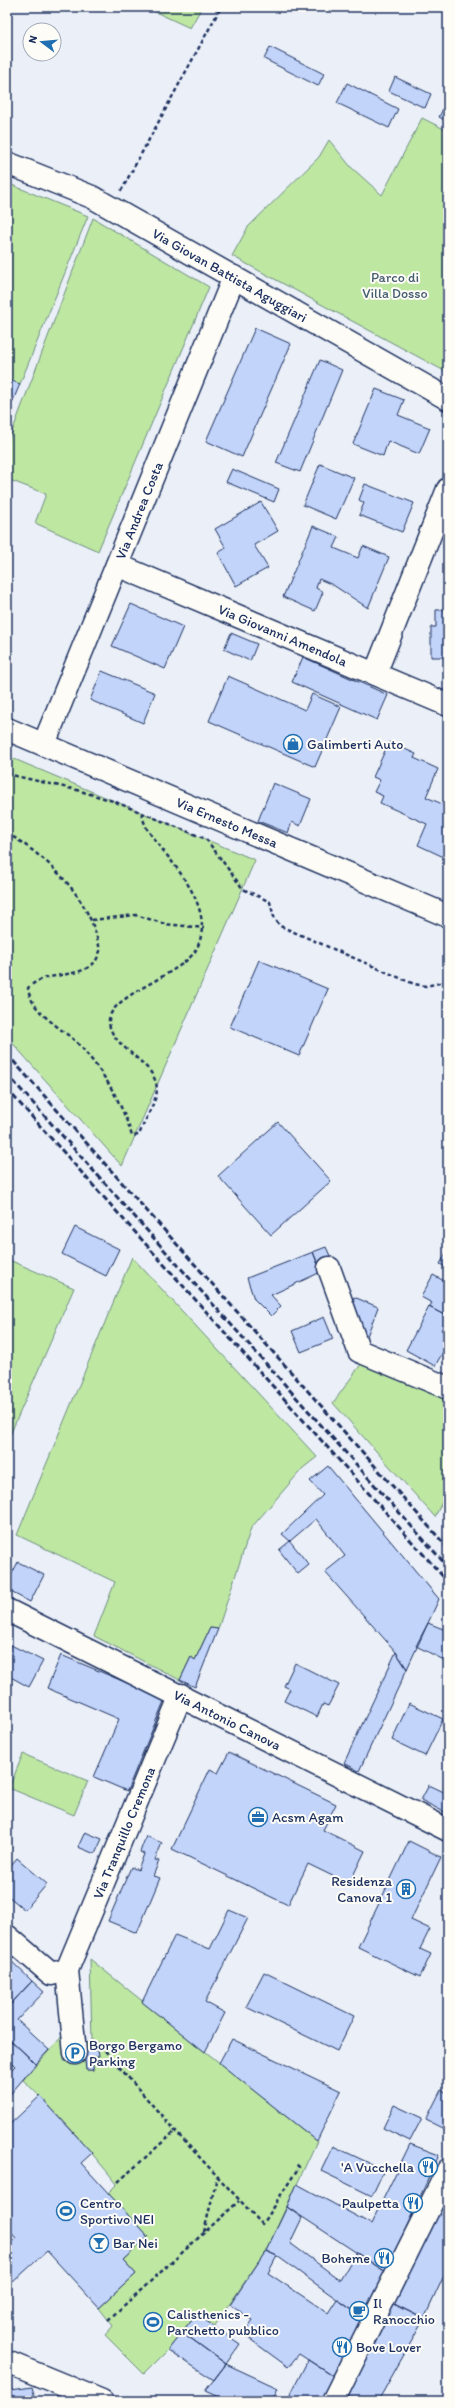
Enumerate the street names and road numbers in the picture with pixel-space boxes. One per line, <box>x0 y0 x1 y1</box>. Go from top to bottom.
street label: Via Giovan Battista Aguggiari <box>149 225 310 326</box>
street label: Via Andrea Costa <box>112 459 167 562</box>
street label: Via Giovanni Amendola <box>216 600 351 670</box>
street label: Via Ernesto Messa <box>174 793 281 852</box>
street label: Via Antonio Canova <box>171 1686 284 1754</box>
street label: Via Tranquillo Cremona <box>89 1763 159 1901</box>

